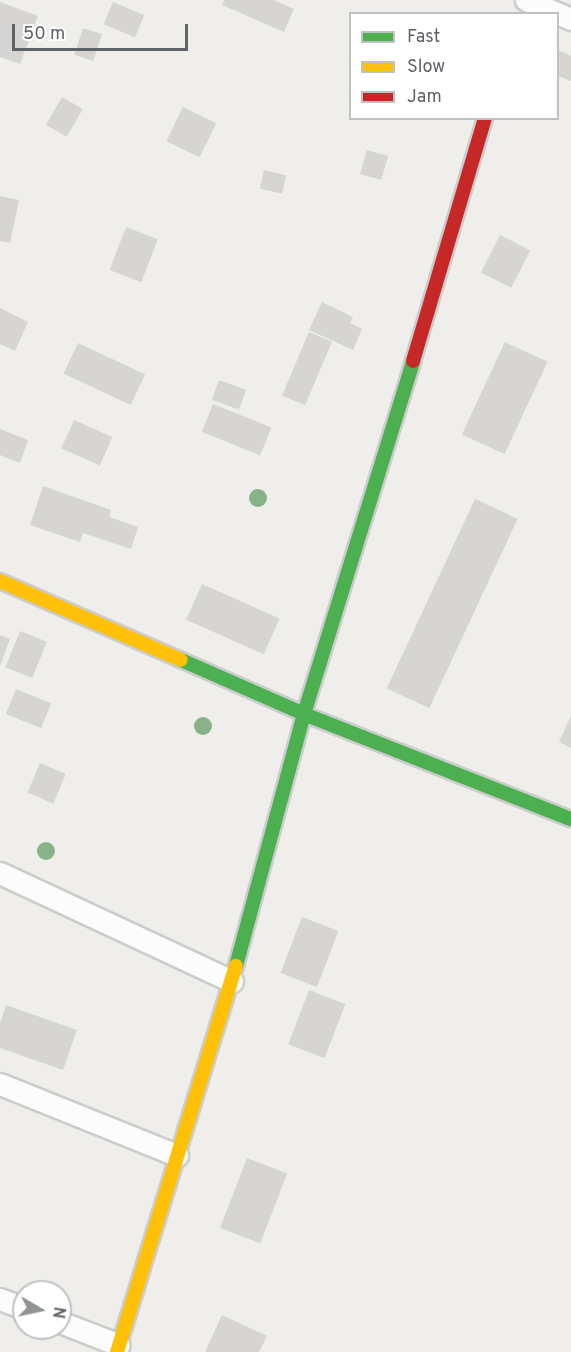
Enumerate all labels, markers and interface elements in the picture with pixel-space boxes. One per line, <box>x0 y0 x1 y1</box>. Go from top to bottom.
scale bar <box>15 12 190 50</box>
legend <box>349 12 559 120</box>
text: 50 m <box>23 23 65 46</box>
text: Fast <box>407 26 440 49</box>
text: Slow <box>407 56 445 79</box>
text: Jam <box>407 86 442 109</box>
north arrow <box>12 1280 72 1340</box>
text: N <box>47 1305 69 1320</box>

